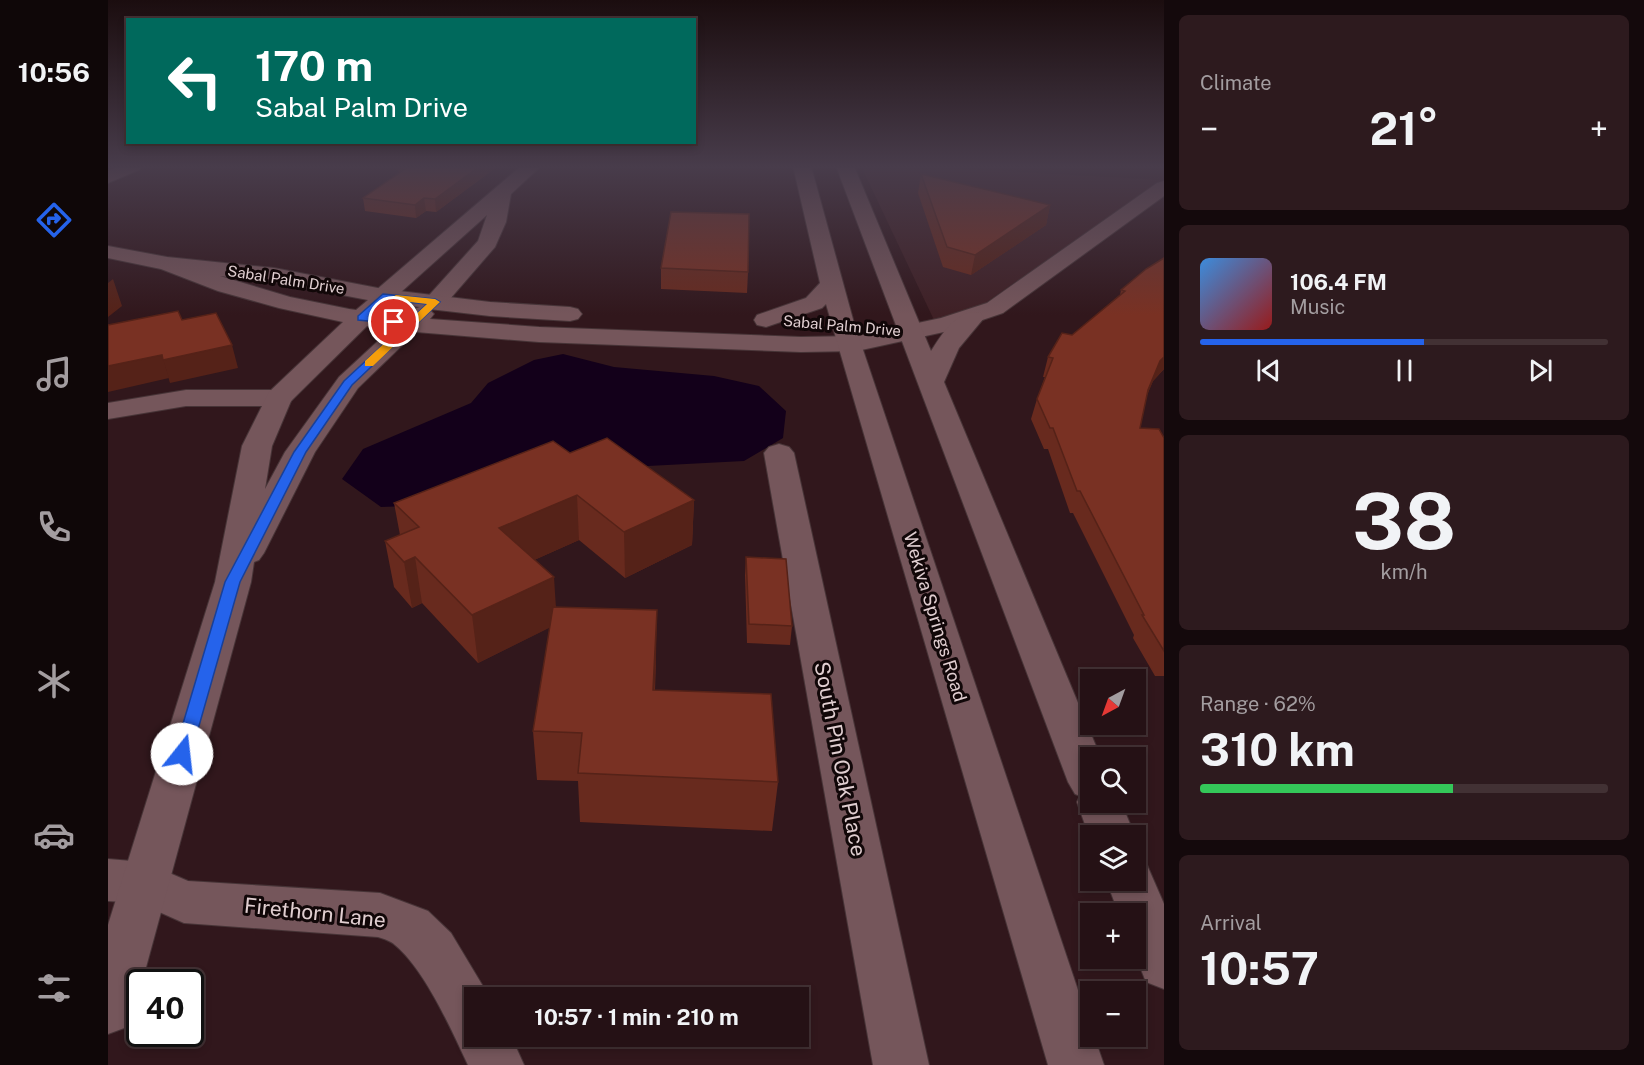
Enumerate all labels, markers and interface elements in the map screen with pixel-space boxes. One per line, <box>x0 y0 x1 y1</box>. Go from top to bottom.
text: 170 m <box>255 41 373 90</box>
icon: left <box>156 42 234 120</box>
text: 10:56 <box>18 56 90 88</box>
text: Climate <box>1200 71 1272 95</box>
text: Sabal Palm Drive <box>255 91 468 123</box>
text: 21° <box>1369 102 1439 155</box>
text: − <box>1200 110 1218 148</box>
text: + <box>1590 110 1608 148</box>
icon: directions <box>33 199 75 241</box>
street label: Sabal Palm Drive <box>226 262 346 297</box>
text: 106.4 FM <box>1290 269 1387 295</box>
text: Music <box>1290 295 1345 319</box>
pin <box>368 296 419 347</box>
icon: arrive <box>377 305 410 338</box>
street label: Sabal Palm Drive <box>782 312 902 339</box>
icon: music <box>33 353 75 395</box>
icon: previous <box>1252 354 1285 387</box>
icon: pause <box>1388 354 1421 387</box>
icon: next <box>1524 354 1557 387</box>
text: 38 <box>1352 475 1456 567</box>
icon: phone <box>33 506 75 548</box>
street label: Wekiva Springs Road <box>900 530 971 704</box>
text: km/h <box>1380 560 1428 584</box>
icon: climate <box>33 660 75 702</box>
street label: South Pin Oak Place <box>809 660 872 858</box>
north arrow <box>1080 669 1146 735</box>
map controls <box>1080 669 1146 1047</box>
text: Range · 62% <box>1200 692 1316 716</box>
position arrow <box>150 722 214 786</box>
text: 310 km <box>1200 723 1355 776</box>
button: search <box>1080 747 1146 813</box>
icon: car <box>33 814 75 856</box>
button: layers <box>1080 825 1146 891</box>
street label: Firethorn Lane <box>243 893 387 932</box>
button: + <box>1080 903 1146 969</box>
text: Arrival <box>1200 911 1262 935</box>
text: 10:57 <box>1200 942 1319 995</box>
icon: filters <box>33 967 75 1009</box>
speed limit sign: 40 <box>126 969 204 1047</box>
button: − <box>1080 981 1146 1047</box>
text: 10:57 · 1 min · 210 m <box>534 1004 739 1030</box>

